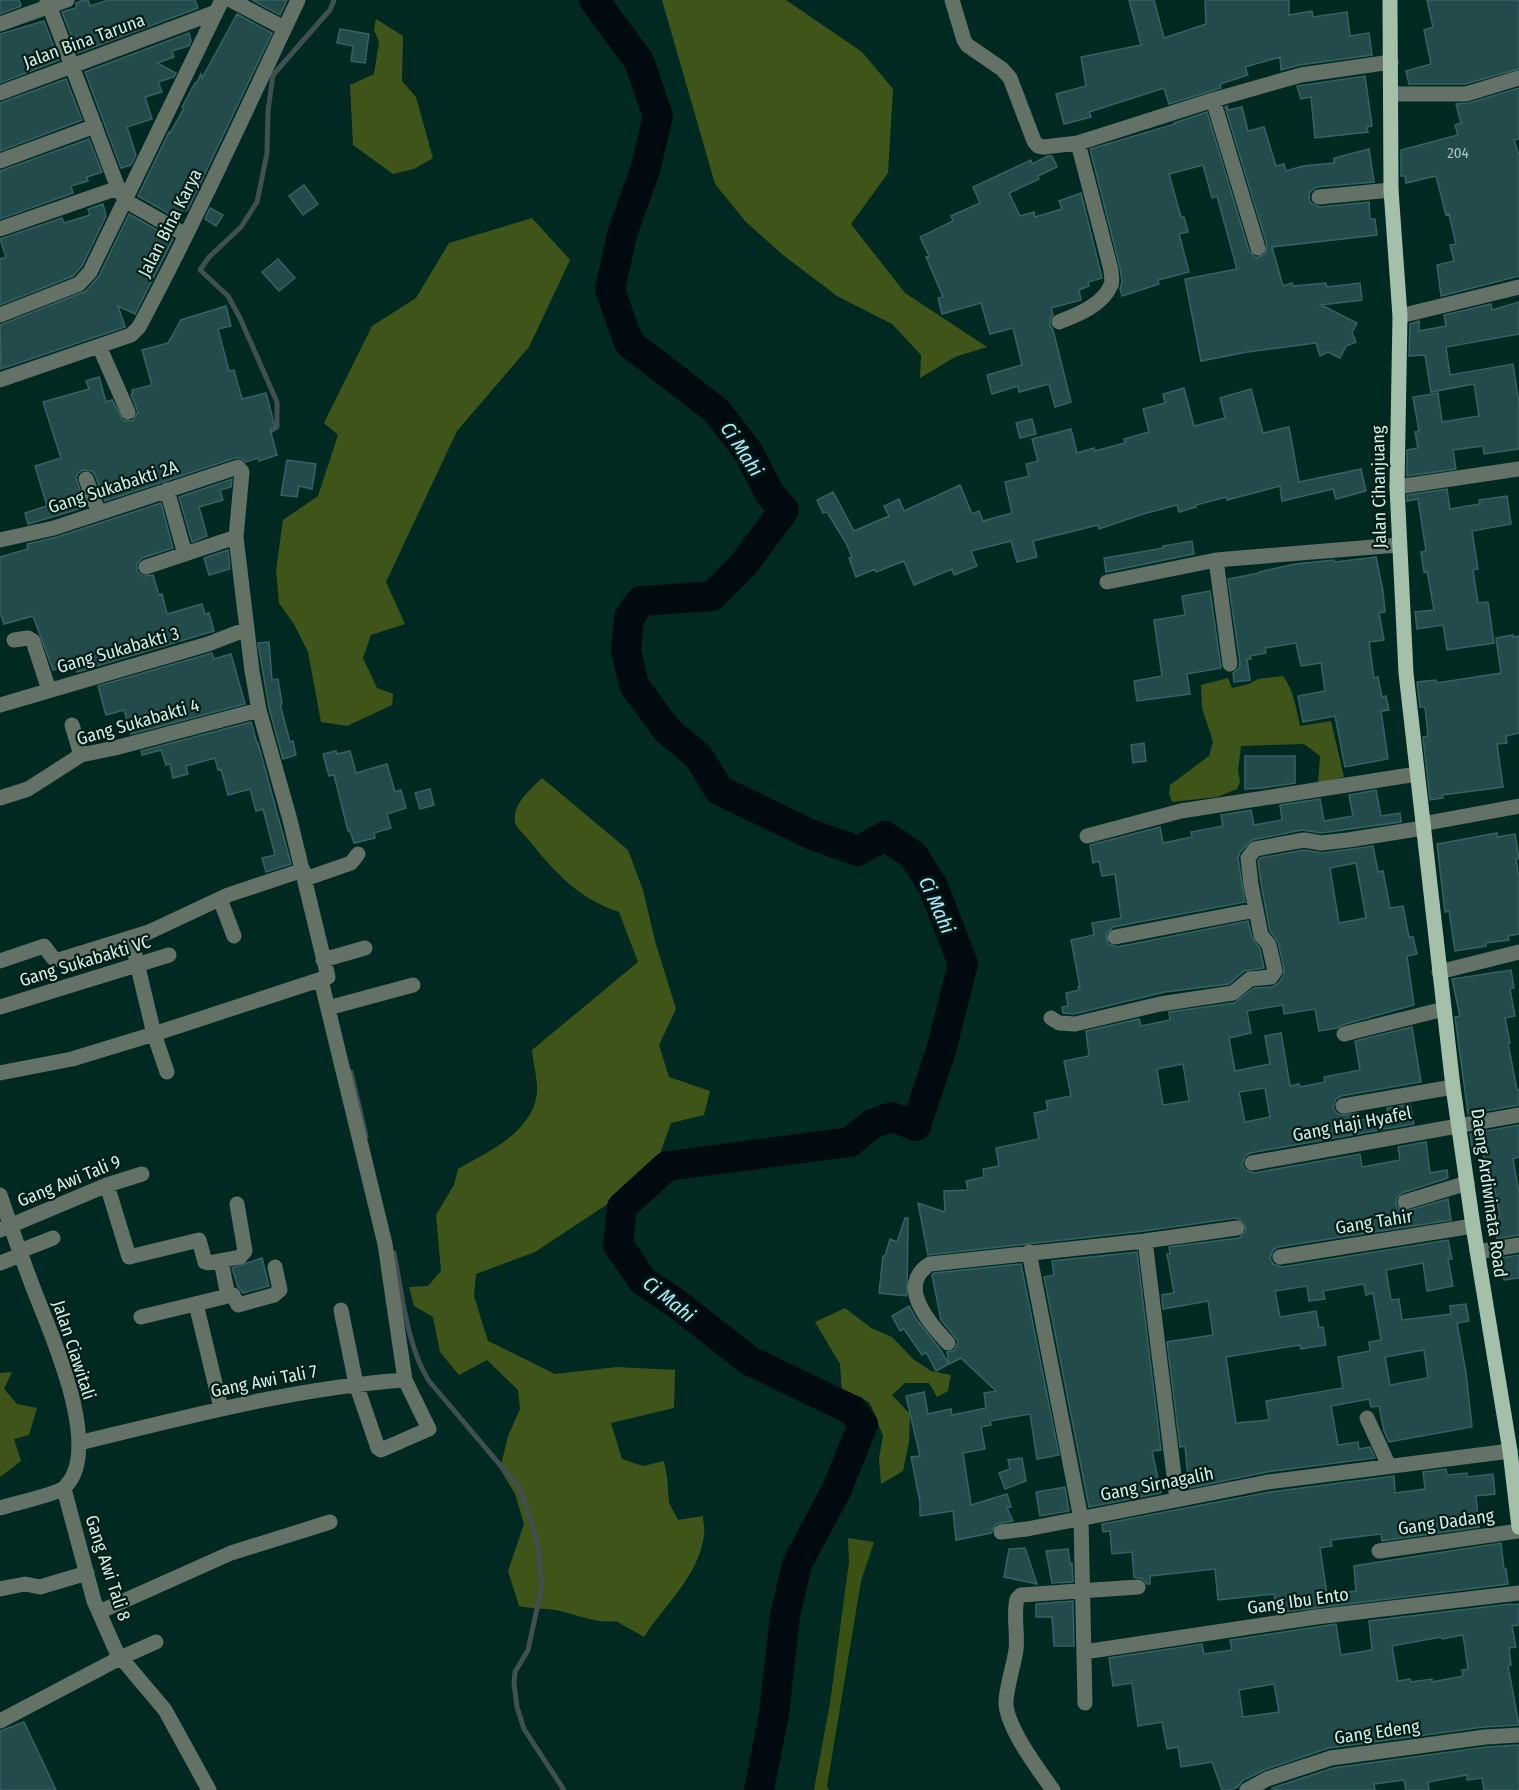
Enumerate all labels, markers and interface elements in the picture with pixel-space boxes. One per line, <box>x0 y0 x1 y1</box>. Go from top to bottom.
street label: Jalan Bina Taruna <box>20 9 148 73</box>
house number: 204 <box>1447 144 1469 162</box>
street label: Jalan Bina Karya <box>133 165 207 281</box>
water label: Ci Mahi <box>716 417 768 481</box>
street label: Jalan Cihanjuang <box>1367 425 1391 549</box>
street label: Gang Sukabakti 2A <box>45 455 181 518</box>
street label: Gang Sukabakti 3 <box>54 622 182 678</box>
street label: Gang Sukabakti 4 <box>74 694 202 750</box>
water label: Ci Mahi <box>914 873 960 937</box>
street label: Gang Sukabakti VC <box>17 931 153 991</box>
street label: Gang Haji Hyafel <box>1291 1102 1414 1146</box>
street label: Daeng Ardiwinata Road <box>1466 1107 1512 1279</box>
street label: Gang Awi Tali 9 <box>14 1150 124 1212</box>
street label: Gang Tahir <box>1334 1205 1415 1239</box>
water label: Ci Mahi <box>638 1271 700 1327</box>
street label: Jalan Ciawitali <box>48 1298 100 1402</box>
street label: Gang Awi Tali 7 <box>209 1360 319 1402</box>
street label: Gang Sirnagalih <box>1099 1462 1215 1506</box>
street label: Gang Dadang <box>1397 1504 1496 1540</box>
street label: Gang Awi Tali 8 <box>81 1512 135 1624</box>
street label: Gang Ibu Ento <box>1246 1583 1350 1619</box>
street label: Gang Edeng <box>1333 1715 1422 1749</box>

